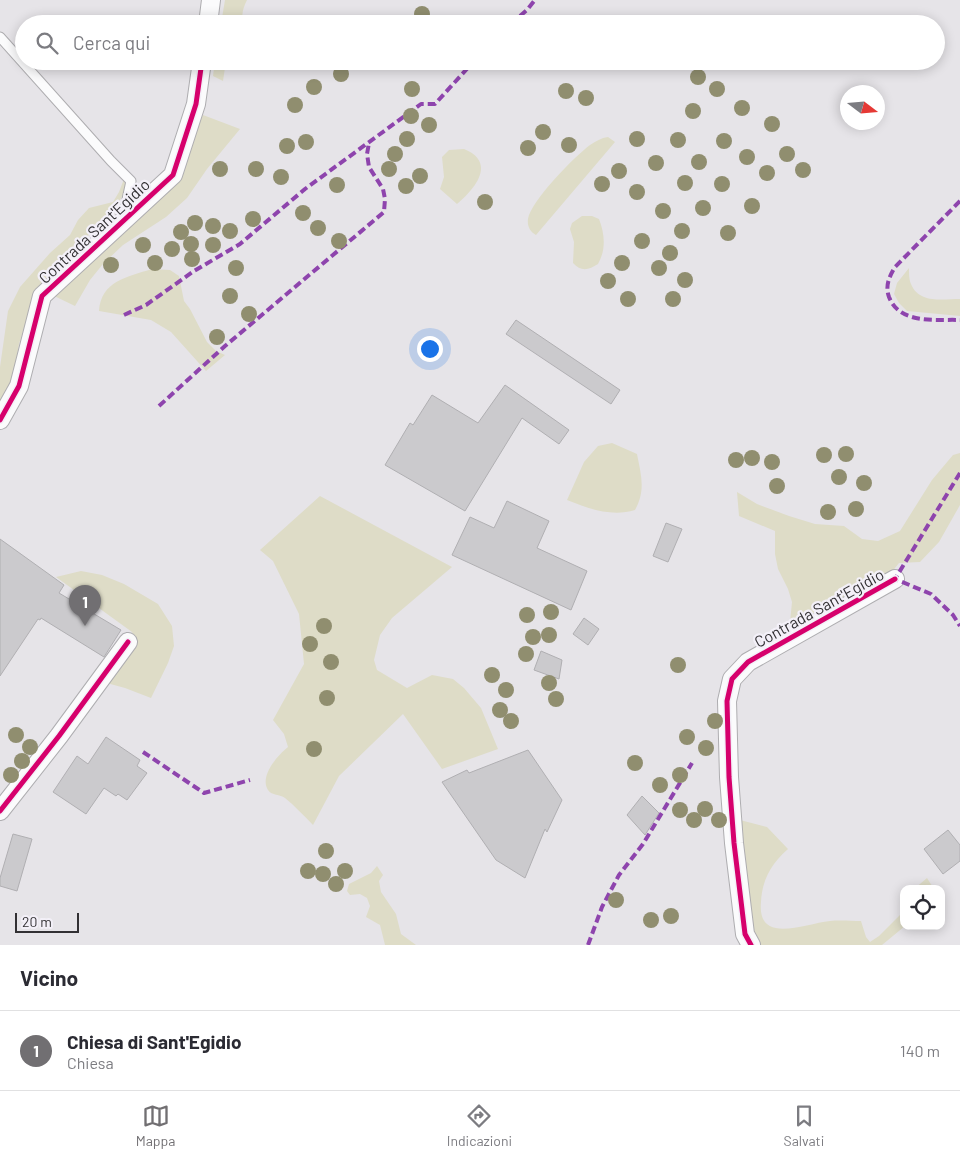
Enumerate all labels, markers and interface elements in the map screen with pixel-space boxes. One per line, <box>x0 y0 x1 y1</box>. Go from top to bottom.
search box <box>15 15 945 70</box>
icon: search <box>33 29 61 57</box>
text: Cerca qui <box>73 31 150 54</box>
north arrow <box>840 85 885 130</box>
street label: Contrada Sant'Egidio <box>34 174 153 287</box>
your location <box>417 336 443 362</box>
street label: Contrada Sant'Egidio <box>751 564 887 651</box>
pin: 1 <box>69 585 101 626</box>
map controls <box>900 885 945 930</box>
button: locate <box>900 885 945 930</box>
scale bar <box>15 910 79 933</box>
text: 20 m <box>22 913 52 930</box>
text: Vicino <box>20 965 78 990</box>
text: Chiesa di Sant'Egidio <box>67 1030 242 1053</box>
text: 1 <box>33 1041 39 1060</box>
text: 140 m <box>900 1041 940 1060</box>
text: Chiesa <box>67 1053 114 1072</box>
tab: Mappa <box>136 1102 175 1149</box>
tab: Indicazioni <box>447 1102 512 1149</box>
tab: Salvati <box>784 1102 824 1149</box>

